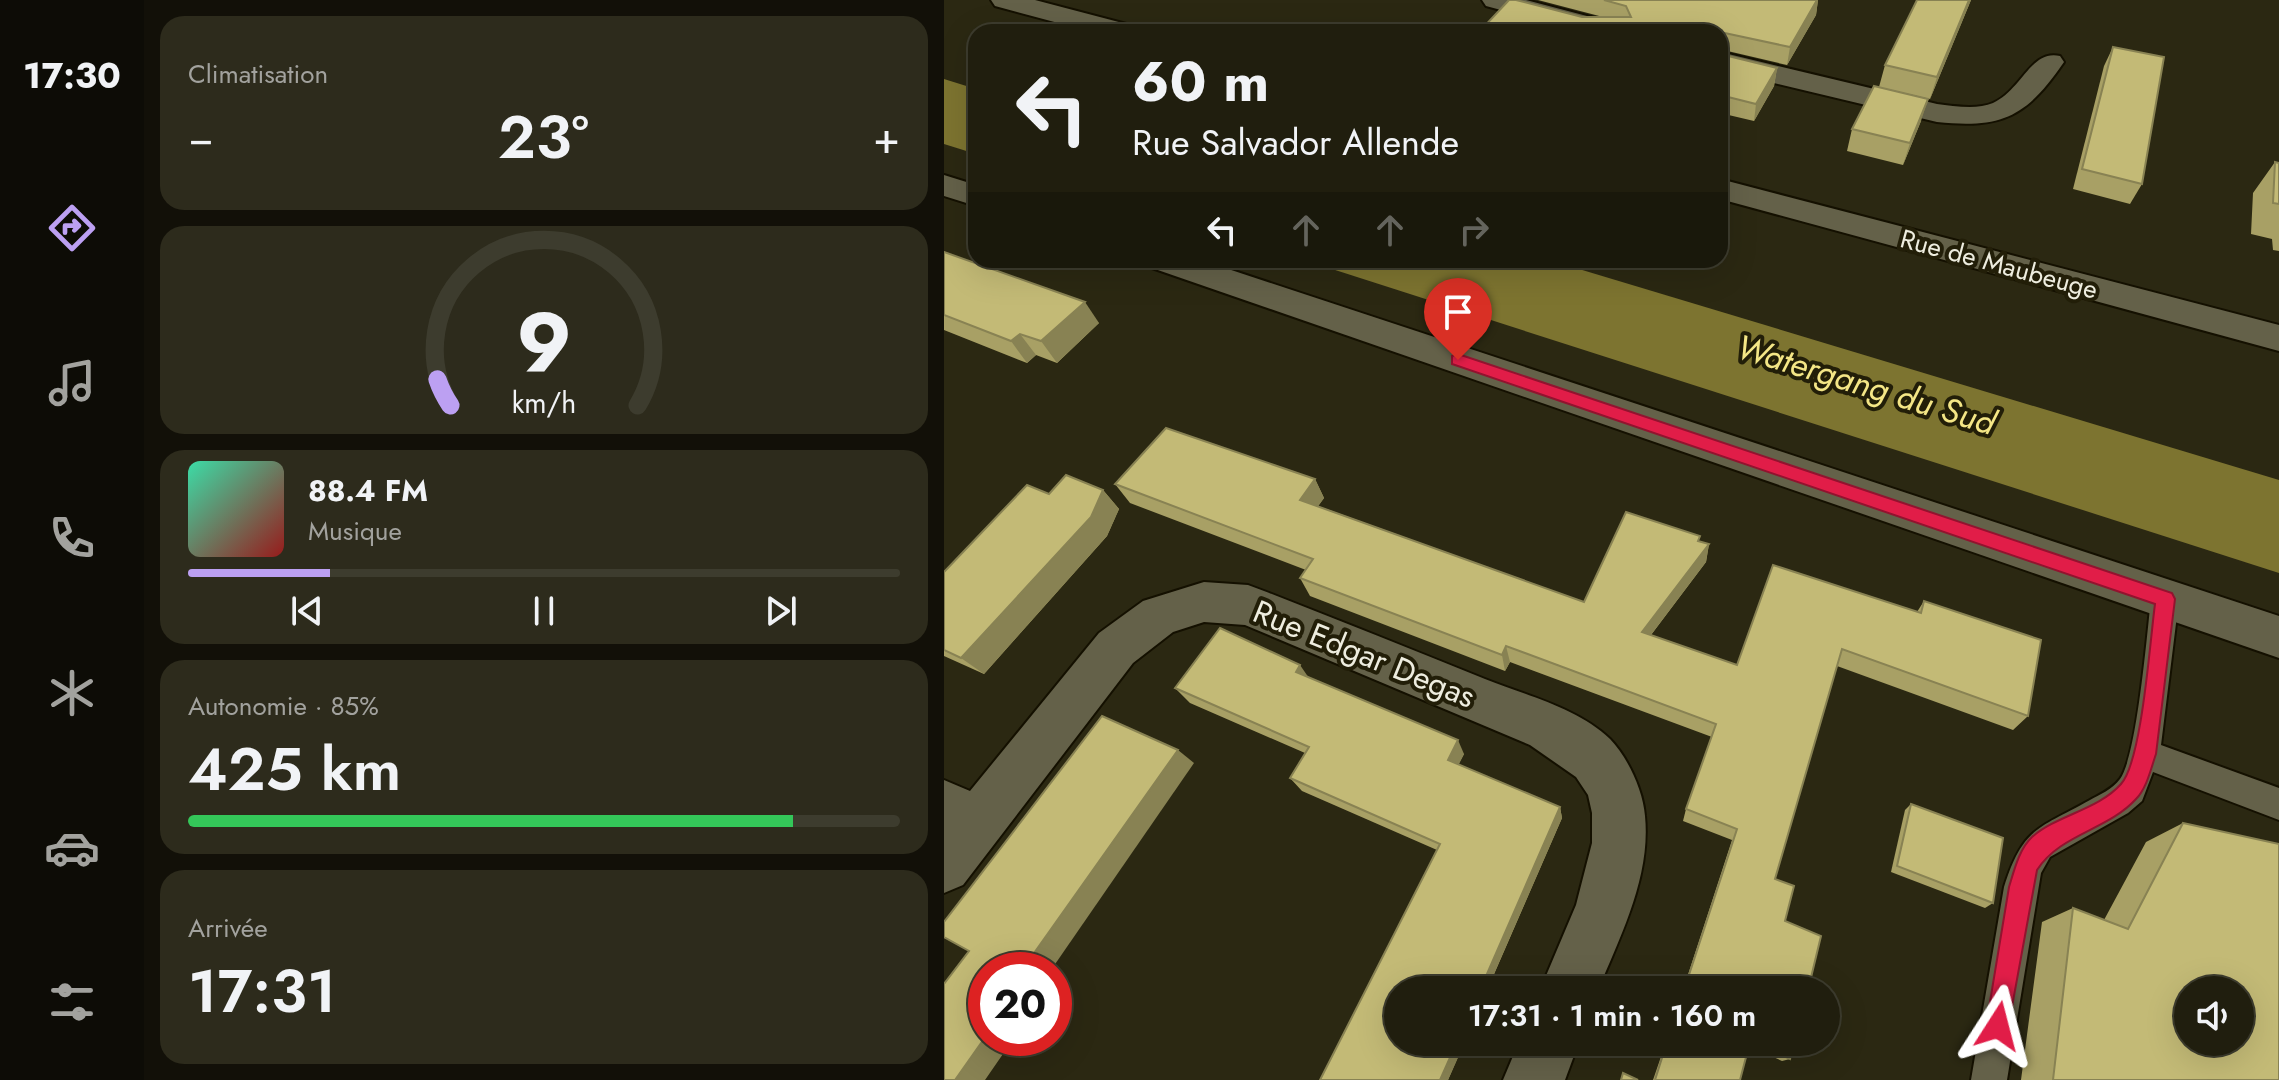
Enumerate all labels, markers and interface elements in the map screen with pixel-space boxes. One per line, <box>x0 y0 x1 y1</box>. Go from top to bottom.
text: 60 m <box>1132 41 1269 122</box>
text: 17:30 <box>23 49 121 101</box>
text: Climatisation <box>188 55 328 93</box>
icon: left <box>1000 56 1104 160</box>
text: 23° <box>498 94 589 181</box>
text: − <box>188 106 214 170</box>
text: + <box>873 106 900 170</box>
text: Rue Salvador Allende <box>1132 116 1459 168</box>
icon: directions <box>44 200 100 256</box>
icon: left <box>1200 208 1244 252</box>
icon: ahead <box>1284 208 1328 252</box>
icon: ahead <box>1368 208 1412 252</box>
icon: right <box>1452 208 1496 252</box>
street label: Rue de Maubeuge <box>1896 219 2102 309</box>
pin <box>1424 278 1492 360</box>
text: 9 <box>516 283 572 403</box>
icon: arrive <box>1436 290 1480 334</box>
water label: Watergang du Sud <box>1731 322 2004 448</box>
icon: music <box>44 355 100 411</box>
text: km/h <box>512 382 576 424</box>
text: 88.4 FM <box>308 469 428 512</box>
icon: phone <box>44 510 100 566</box>
text: Musique <box>308 512 402 550</box>
icon: previous <box>285 589 329 633</box>
icon: pause <box>522 589 566 633</box>
icon: next <box>759 589 803 633</box>
street label: Rue Edgar Degas <box>1246 589 1482 719</box>
icon: climate <box>44 665 100 721</box>
text: Autonomie · 85% <box>188 687 379 725</box>
text: 425 km <box>188 726 401 813</box>
icon: car <box>44 820 100 876</box>
text: Arrivée <box>188 909 268 947</box>
text: 17:31 <box>188 948 336 1035</box>
speed limit sign: 20 <box>968 952 1072 1056</box>
icon: filters <box>44 974 100 1030</box>
map controls <box>2174 976 2254 1056</box>
button: sound <box>2174 976 2254 1056</box>
position arrow <box>1956 984 2040 1068</box>
text: 17:31 · 1 min · 160 m <box>1468 994 1756 1037</box>

